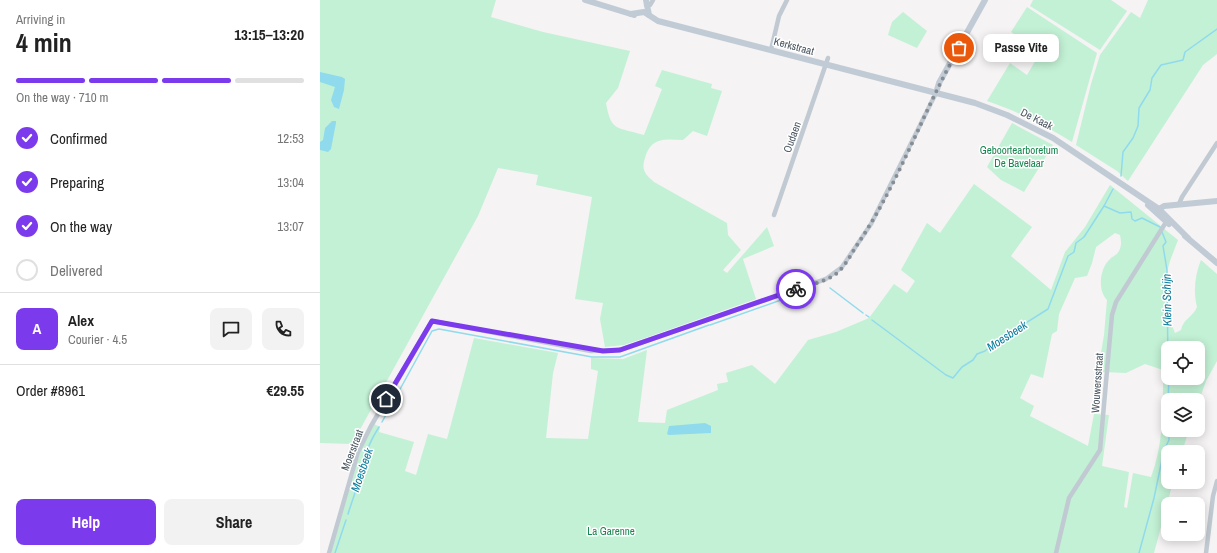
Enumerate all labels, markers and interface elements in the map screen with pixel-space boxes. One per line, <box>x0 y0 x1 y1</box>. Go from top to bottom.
text: Arriving in <box>16 11 65 28</box>
text: 13:15–13:20 <box>234 24 304 45</box>
text: 4 min <box>16 25 72 60</box>
pin <box>942 31 976 65</box>
street label: Kerkstraat <box>772 34 816 58</box>
callout: Passe Vite <box>983 34 1059 62</box>
icon: bag <box>948 37 970 59</box>
text: Passe Vite <box>994 39 1048 56</box>
text: On the way · 710 m <box>16 89 108 106</box>
street label: De Kaak <box>1018 105 1056 133</box>
street label: Oudaen <box>780 120 804 154</box>
icon: check <box>16 127 38 149</box>
text: Confirmed <box>50 128 107 149</box>
text: 12:53 <box>277 130 304 147</box>
park label: Geboortearboretum De Bavelaar <box>980 143 1058 170</box>
icon: check <box>16 171 38 193</box>
text: Preparing <box>50 172 104 193</box>
text: 13:04 <box>277 174 304 191</box>
icon: check <box>16 215 38 237</box>
text: On the way <box>50 216 112 237</box>
text: 13:07 <box>277 218 304 235</box>
text: Delivered <box>50 260 103 281</box>
courier <box>776 269 816 309</box>
water label: Klein Schijn <box>1159 274 1175 326</box>
icon: bike <box>785 278 807 300</box>
button: chat <box>210 308 252 350</box>
button: phone <box>262 308 304 350</box>
text: Alex <box>68 310 94 331</box>
water label: Moesbeek <box>984 316 1031 355</box>
text: A <box>33 318 41 339</box>
text: Courier · 4.5 <box>68 331 127 348</box>
map controls <box>1161 341 1205 541</box>
button: locate <box>1161 341 1205 385</box>
street label: Wouwersstraat <box>1088 352 1106 413</box>
text: Order #8961 <box>16 380 85 401</box>
text: €29.55 <box>266 380 304 401</box>
pin <box>369 382 403 416</box>
icon: home <box>375 388 397 410</box>
button: layers <box>1161 393 1205 437</box>
street label: Moerstraat <box>338 427 366 473</box>
water label: Moesbeek <box>347 445 377 494</box>
button: + <box>1161 445 1205 489</box>
button: − <box>1161 497 1205 541</box>
button: Help <box>16 499 156 545</box>
button: Share <box>164 499 304 545</box>
park label: La Garenne <box>587 524 635 538</box>

